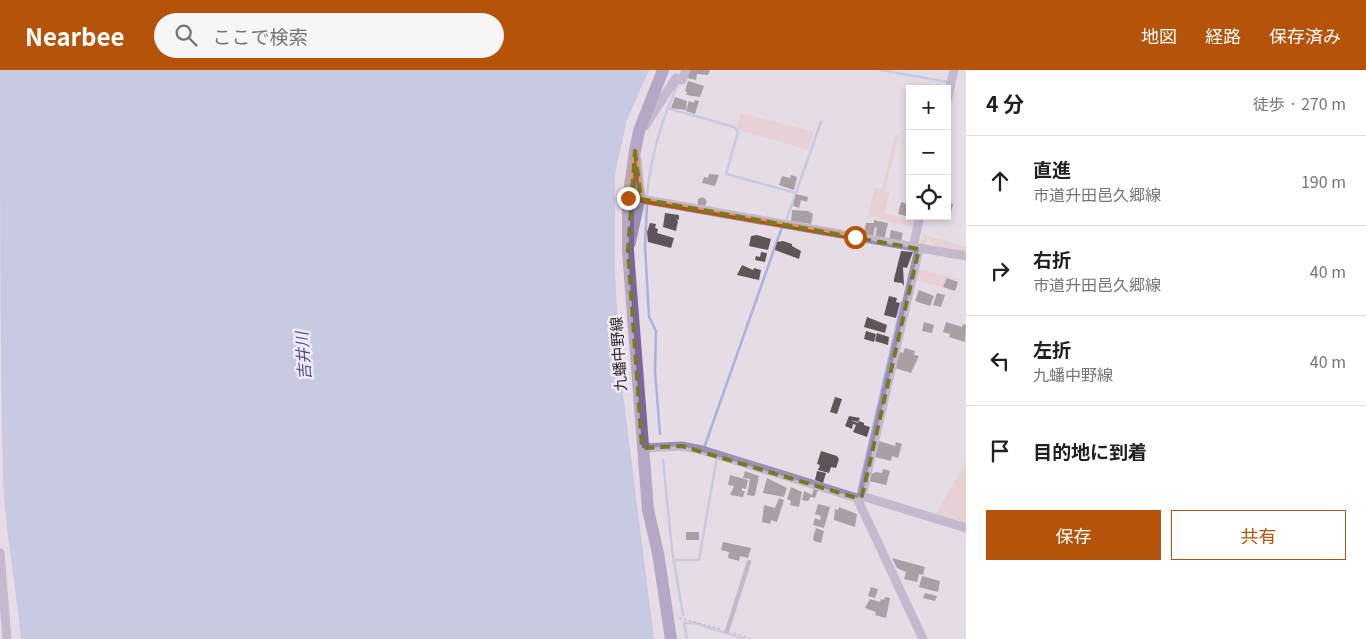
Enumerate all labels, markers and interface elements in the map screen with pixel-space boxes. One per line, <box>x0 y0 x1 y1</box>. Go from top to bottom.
search box <box>154 13 504 58</box>
text: Nearbee <box>25 18 124 53</box>
icon: search <box>172 21 200 49</box>
text: ここで検索 <box>212 22 307 49</box>
text: 地図 <box>1141 22 1177 48</box>
text: 経路 <box>1205 22 1241 48</box>
text: 保存済み <box>1269 22 1341 48</box>
map controls <box>906 85 951 220</box>
button: + <box>906 85 951 130</box>
text: 4 分 <box>986 88 1024 118</box>
text: 徒歩 · 270 m <box>1253 91 1346 115</box>
button: − <box>906 130 951 175</box>
text: 直進 <box>1033 155 1071 182</box>
icon: ahead <box>986 167 1014 195</box>
text: 190 m <box>1301 169 1346 193</box>
button: locate <box>906 175 951 220</box>
text: 市道升田邑久郷線 <box>1033 182 1161 206</box>
route end <box>617 187 640 210</box>
route start <box>844 226 867 249</box>
text: 右折 <box>1033 245 1071 272</box>
icon: right <box>986 257 1014 285</box>
text: 40 m <box>1310 259 1346 283</box>
text: 市道升田邑久郷線 <box>1033 272 1161 296</box>
street label: 九蟠中野線 <box>604 316 631 392</box>
water label: 吉井川 <box>288 329 316 381</box>
text: 左折 <box>1033 335 1071 362</box>
icon: left <box>986 347 1014 375</box>
text: 40 m <box>1310 349 1346 373</box>
text: 九蟠中野線 <box>1033 362 1113 386</box>
icon: arrive <box>986 437 1014 465</box>
text: 目的地に到着 <box>1033 437 1147 464</box>
button: 保存 <box>986 510 1161 560</box>
button: 共有 <box>1171 510 1346 560</box>

